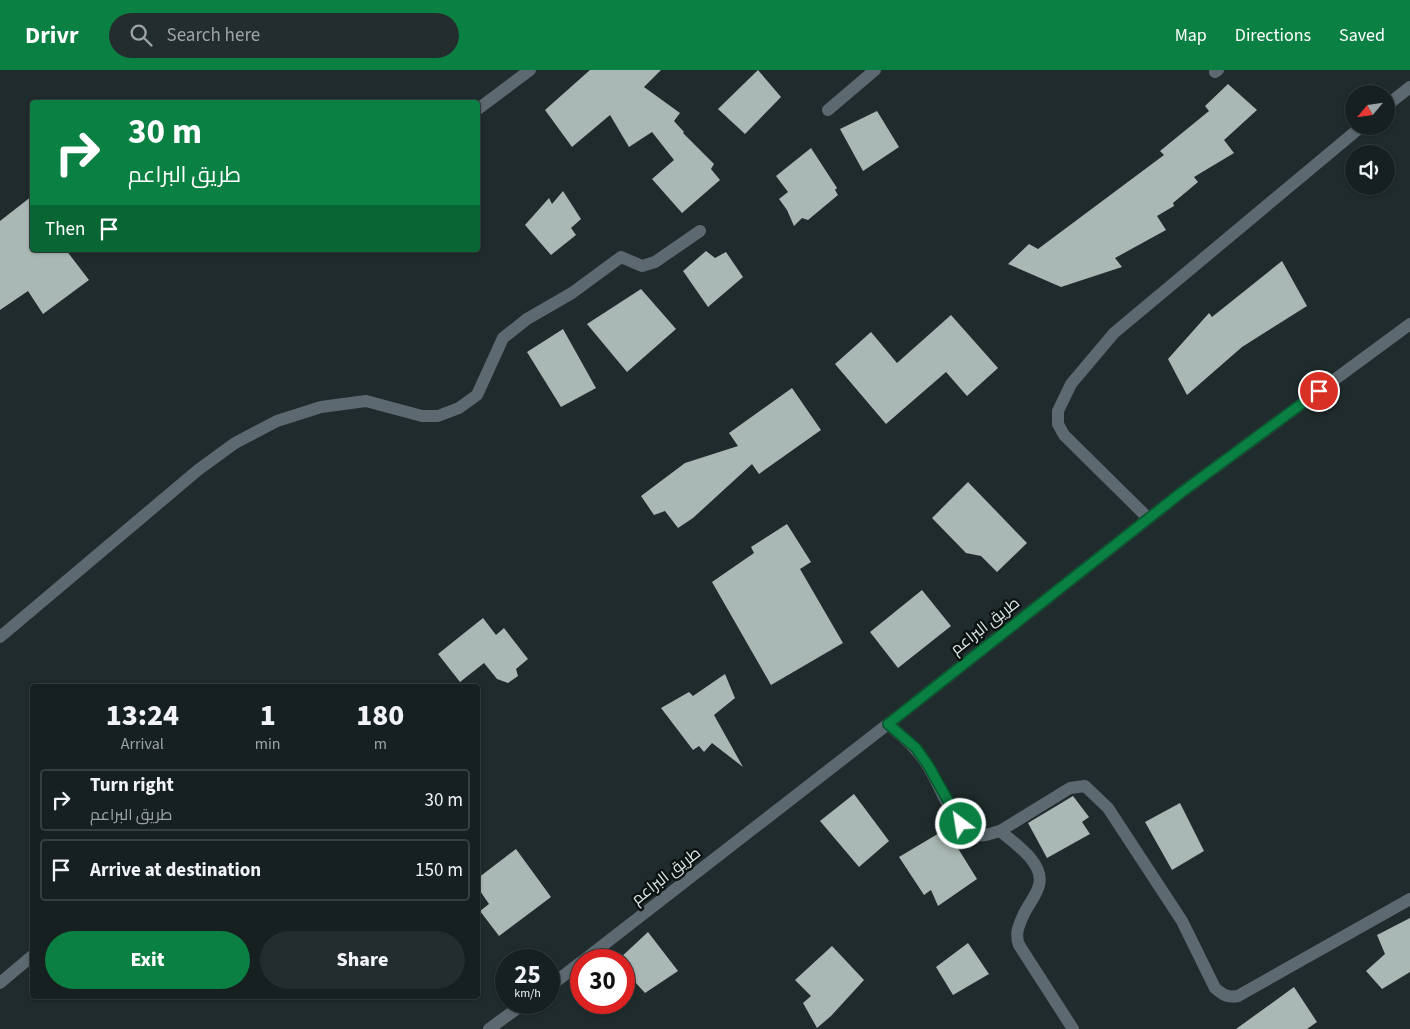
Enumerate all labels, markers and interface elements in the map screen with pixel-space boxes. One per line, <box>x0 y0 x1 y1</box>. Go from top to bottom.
search box <box>109 13 459 58</box>
text: Drivr <box>25 18 79 53</box>
icon: search <box>127 21 155 49</box>
text: Search here <box>167 22 260 49</box>
text: Map <box>1175 23 1207 48</box>
text: Directions <box>1235 23 1311 48</box>
text: Saved <box>1339 23 1385 48</box>
north arrow <box>1345 85 1395 135</box>
map controls <box>1345 85 1395 195</box>
text: 30 m <box>128 107 202 157</box>
icon: right <box>45 120 110 185</box>
button: sound <box>1345 145 1395 195</box>
text: طريق البراعم <box>128 159 241 191</box>
icon: arrive <box>95 215 123 243</box>
text: Then <box>45 216 85 243</box>
pin <box>1298 370 1340 412</box>
icon: arrive <box>1305 377 1333 405</box>
street label: طريق البراعم <box>946 592 1024 660</box>
text: 13:24 <box>106 694 179 737</box>
text: 1 <box>260 694 276 737</box>
text: 180 <box>356 694 404 737</box>
text: Arrival <box>121 733 164 755</box>
text: min <box>255 733 281 755</box>
text: m <box>374 733 387 755</box>
text: Turn right <box>90 772 174 799</box>
icon: right <box>47 786 75 814</box>
text: 30 m <box>425 787 463 814</box>
position arrow <box>934 797 986 849</box>
text: طريق البراعم <box>90 804 172 826</box>
street label: طريق البراعم <box>627 842 705 910</box>
icon: arrive <box>47 856 75 884</box>
text: Arrive at destination <box>90 857 261 884</box>
text: 150 m <box>415 857 463 884</box>
button: Exit <box>45 931 250 989</box>
button: Share <box>260 931 465 989</box>
speed limit sign: 30 <box>570 949 635 1014</box>
text: 25 <box>514 957 541 993</box>
text: km/h <box>514 985 541 1002</box>

